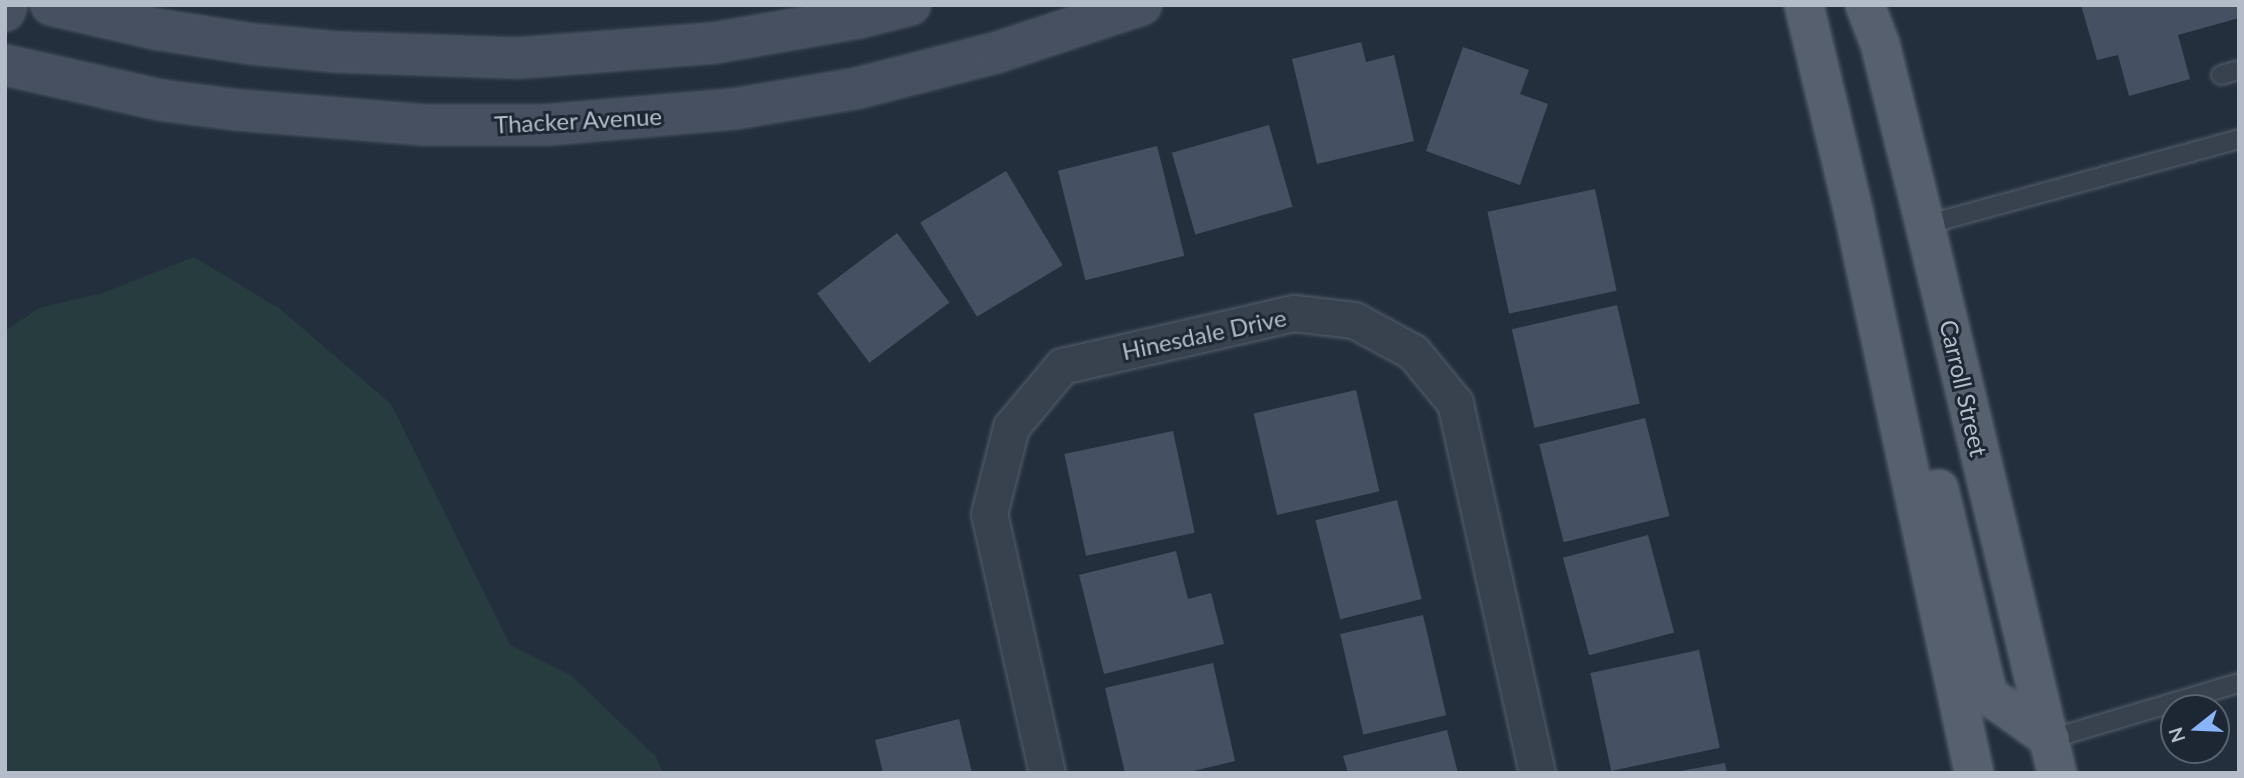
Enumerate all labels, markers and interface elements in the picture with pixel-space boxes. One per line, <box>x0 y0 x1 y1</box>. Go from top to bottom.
street label: Thacker Avenue <box>493 101 663 139</box>
street label: Hinesdale Drive <box>1119 303 1289 365</box>
street label: Carroll Street <box>1934 317 1994 459</box>
north arrow <box>2160 694 2230 764</box>
text: N <box>2163 725 2190 746</box>

